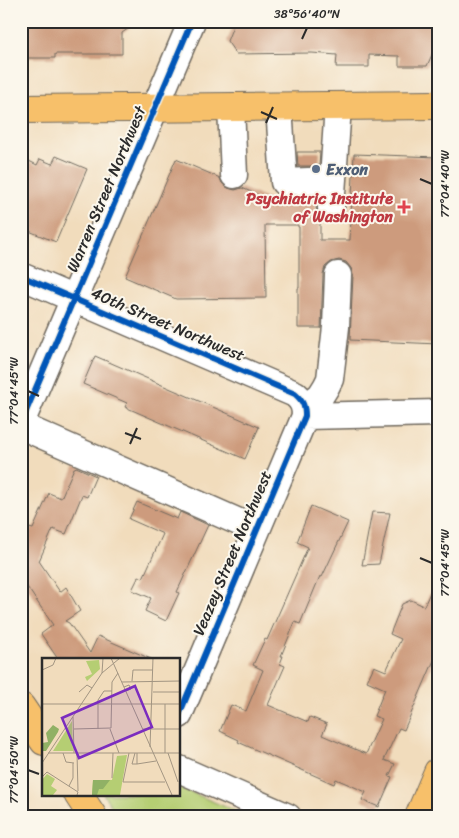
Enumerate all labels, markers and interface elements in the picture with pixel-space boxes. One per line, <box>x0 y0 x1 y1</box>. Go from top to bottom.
text: 38°56'40"N <box>274 3 341 25</box>
street label: Warren Street Northwest <box>58 101 154 277</box>
text: 77°04'40"W <box>434 149 456 218</box>
place label: Exxon <box>326 155 368 184</box>
marker: Exxon <box>310 163 322 175</box>
place label: Psychiatric Institute of Washington <box>246 184 393 231</box>
marker: Psychiatric Institute of Washington <box>397 200 411 214</box>
street label: 40th Street Northwest <box>86 278 250 370</box>
text: 77°04'45"W <box>3 357 25 425</box>
street label: Veazey Street Northwest <box>184 466 280 640</box>
text: 77°04'45"W <box>434 529 456 597</box>
inset map <box>42 658 180 796</box>
text: 77°04'50"W <box>3 735 25 804</box>

